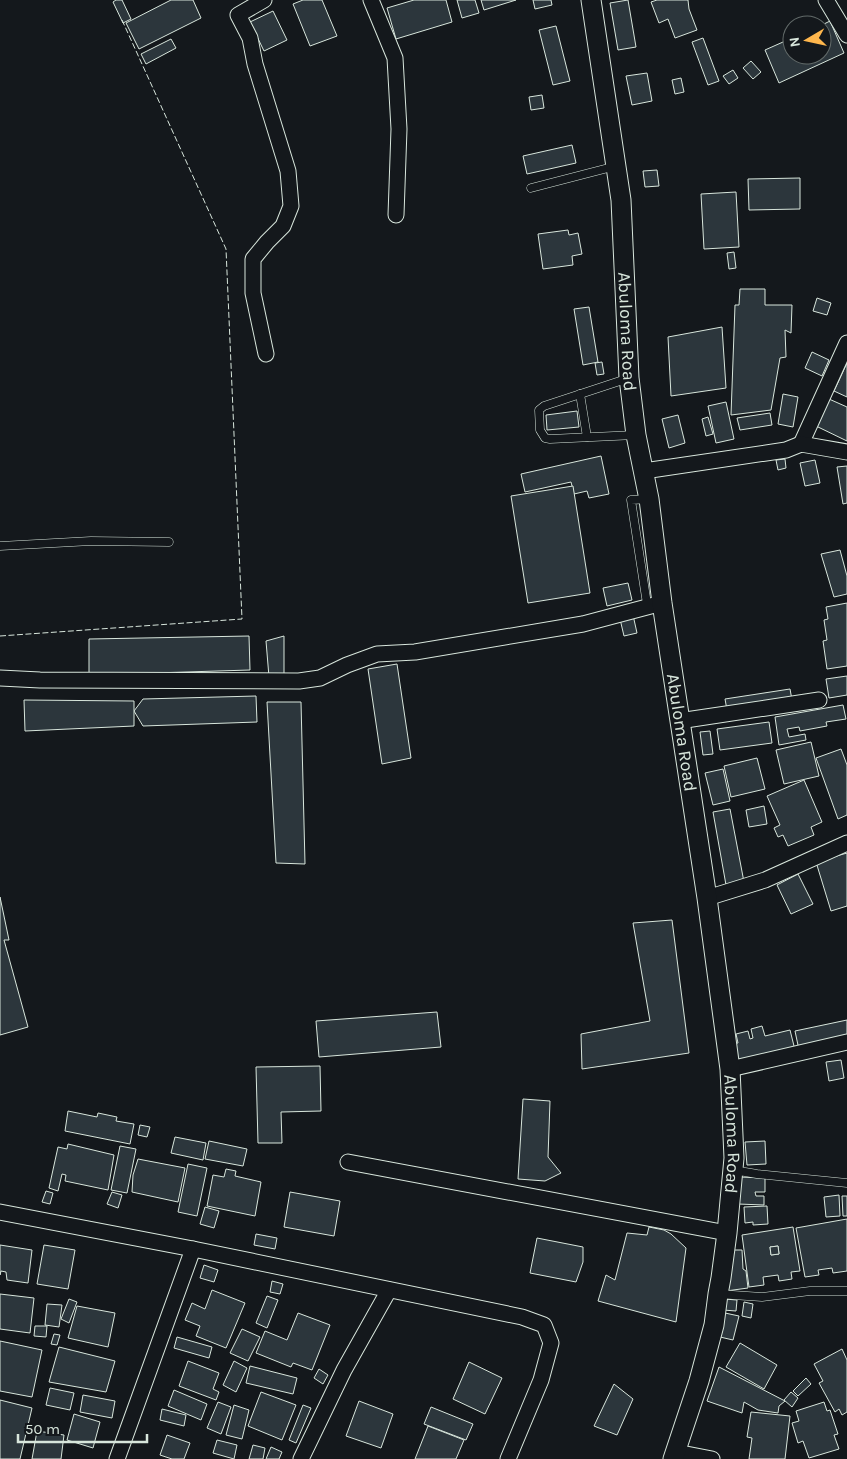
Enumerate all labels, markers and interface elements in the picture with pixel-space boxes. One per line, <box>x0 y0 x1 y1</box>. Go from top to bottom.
north arrow <box>782 15 832 65</box>
text: N <box>785 36 804 48</box>
street label: Abuloma Road <box>613 272 642 392</box>
street label: Abuloma Road <box>662 672 702 793</box>
street label: Abuloma Road <box>719 1074 745 1195</box>
scale bar <box>18 1412 146 1444</box>
text: 50 m <box>25 1420 60 1438</box>

